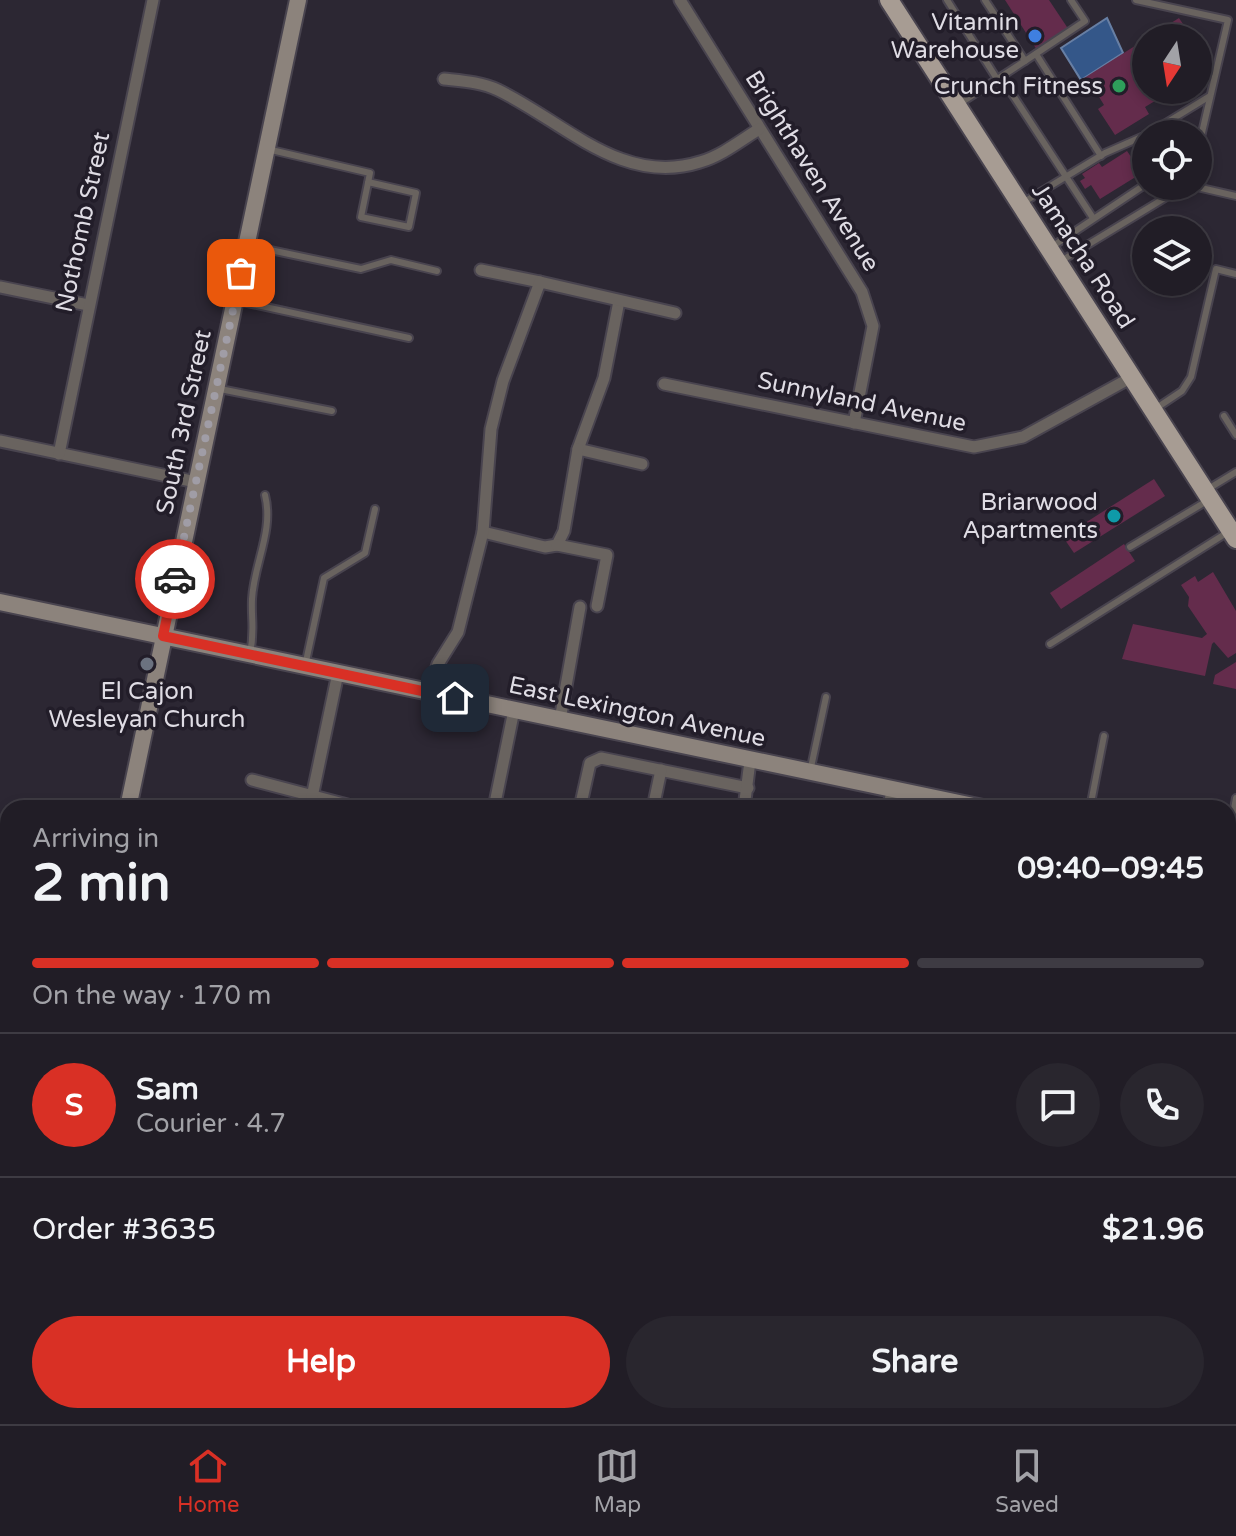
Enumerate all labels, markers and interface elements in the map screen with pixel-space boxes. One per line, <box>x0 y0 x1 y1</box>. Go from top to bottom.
place label: Vitamin Warehouse <box>891 8 1019 65</box>
north arrow <box>1132 24 1212 104</box>
map controls <box>1132 24 1212 296</box>
marker: Vitamin Warehouse <box>1026 27 1044 45</box>
street label: Brighthaven Avenue <box>738 65 886 277</box>
place label: Crunch Fitness <box>934 72 1103 101</box>
marker: Crunch Fitness <box>1110 77 1128 95</box>
button: locate <box>1132 120 1212 200</box>
street label: Nothomb Street <box>50 129 116 315</box>
street label: Jamacha Road <box>1025 178 1141 334</box>
button: layers <box>1132 216 1212 296</box>
pin <box>207 239 275 307</box>
icon: bag <box>219 251 263 295</box>
street label: South 3rd Street <box>150 327 218 517</box>
street label: Sunnyland Avenue <box>755 366 969 438</box>
place label: Briarwood Apartments <box>963 488 1098 545</box>
marker: Briarwood Apartments <box>1105 507 1123 525</box>
courier <box>135 539 215 619</box>
icon: car <box>153 557 197 601</box>
marker: El Cajon Wesleyan Church <box>138 655 156 673</box>
pin <box>421 664 489 732</box>
street label: East Lexington Avenue <box>506 671 768 753</box>
icon: home <box>433 676 477 720</box>
place label: El Cajon Wesleyan Church <box>49 677 245 734</box>
text: Arriving in <box>32 823 159 854</box>
text: 09:40–09:45 <box>1017 850 1204 887</box>
text: 2 min <box>32 852 171 915</box>
text: On the way · 170 m <box>32 980 271 1011</box>
button: chat <box>1016 1063 1100 1147</box>
button: phone <box>1120 1063 1204 1147</box>
text: Sam <box>136 1071 199 1108</box>
text: S <box>65 1087 83 1124</box>
text: Courier · 4.7 <box>136 1108 286 1139</box>
text: Order #3635 <box>32 1211 216 1248</box>
text: $21.96 <box>1102 1211 1204 1248</box>
button: Help <box>32 1316 610 1408</box>
button: Share <box>626 1316 1204 1408</box>
tab: Home <box>177 1444 239 1518</box>
tab: Map <box>594 1444 641 1518</box>
tab: Saved <box>995 1444 1059 1518</box>

